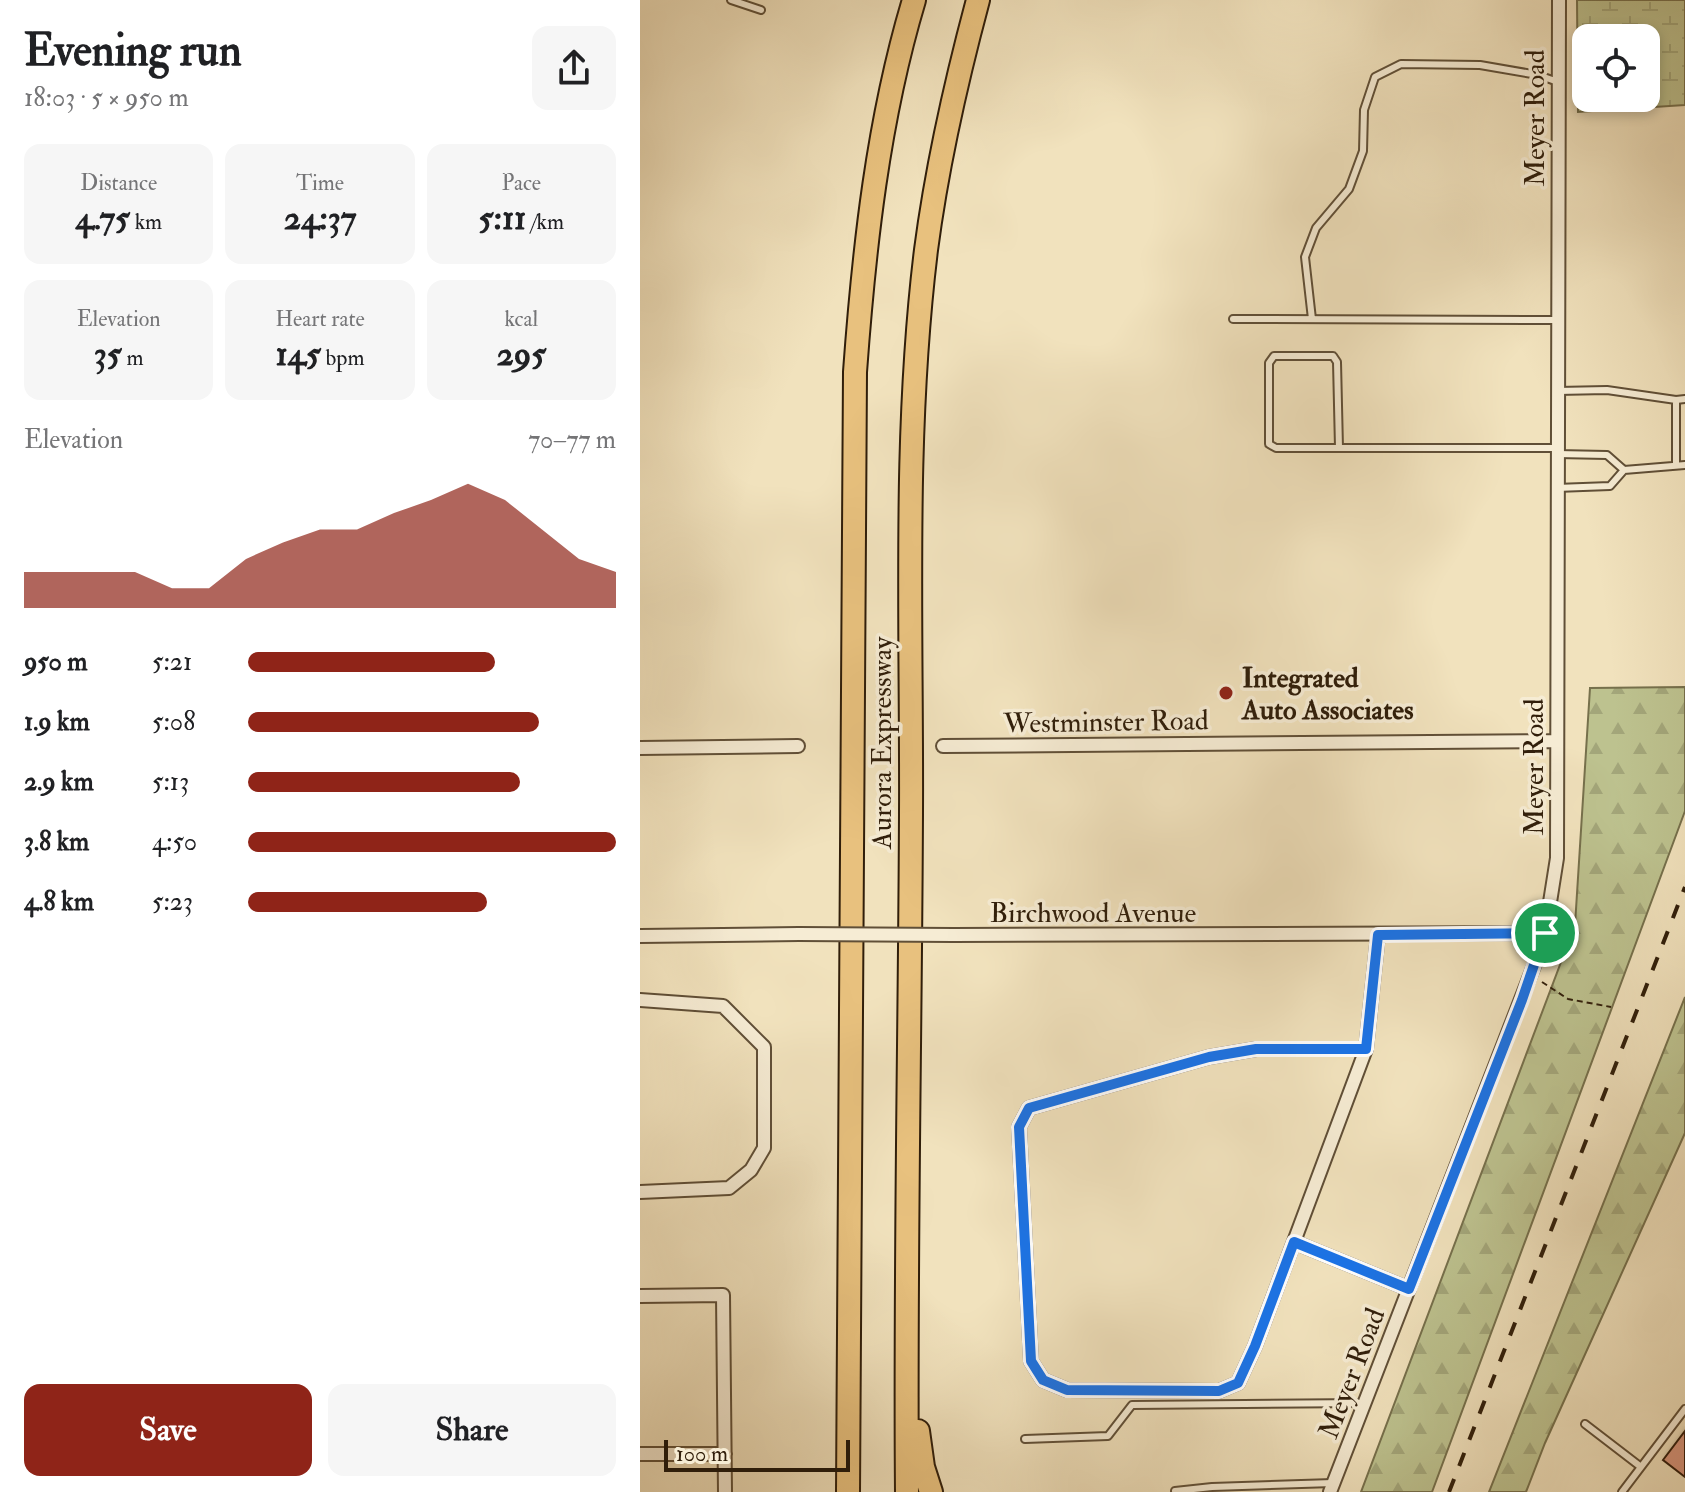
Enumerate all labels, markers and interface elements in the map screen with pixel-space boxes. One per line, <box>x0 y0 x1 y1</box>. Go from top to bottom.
text: Evening run <box>24 24 242 79</box>
map controls <box>1572 24 1660 112</box>
button: locate <box>1572 24 1660 112</box>
button: share <box>532 26 616 110</box>
street label: Meyer Road <box>1518 49 1553 187</box>
text: 18:03 · 5 × 950 m <box>24 82 189 114</box>
text: Distance <box>80 169 157 197</box>
text: Time <box>296 169 344 197</box>
text: Pace <box>502 169 541 197</box>
text: 4.75 <box>75 197 130 240</box>
text: 24:37 <box>284 197 356 240</box>
text: 5:11 <box>479 197 526 240</box>
text: km <box>130 208 162 236</box>
text: /km <box>526 208 564 236</box>
text: Elevation <box>77 305 161 333</box>
text: Heart rate <box>275 305 365 333</box>
text: kcal <box>504 305 538 333</box>
text: 35 <box>94 333 122 376</box>
text: 145 <box>275 333 321 376</box>
text: 295 <box>497 333 546 376</box>
text: m <box>122 344 144 372</box>
text: bpm <box>321 344 365 372</box>
text: Elevation <box>24 424 123 456</box>
text: 70–77 m <box>528 424 616 456</box>
street label: Aurora Expressway <box>865 636 900 850</box>
text: 950 m <box>24 646 88 678</box>
text: 5:21 <box>152 646 192 678</box>
place label: Integrated Auto Associates <box>1241 661 1414 728</box>
marker: Integrated Auto Associates <box>1217 684 1235 702</box>
street label: Meyer Road <box>1517 698 1552 836</box>
street label: Westminster Road <box>1002 703 1209 742</box>
text: 1.9 km <box>24 706 90 738</box>
text: 5:08 <box>152 706 195 738</box>
text: 2.9 km <box>24 766 94 798</box>
text: 5:13 <box>152 766 189 798</box>
text: 3.8 km <box>24 826 89 858</box>
text: 4:50 <box>152 826 197 858</box>
text: 4.8 km <box>24 886 94 918</box>
text: 5:23 <box>152 886 193 918</box>
street label: Birchwood Avenue <box>990 896 1196 931</box>
pin <box>1511 899 1579 967</box>
icon: arrive <box>1523 911 1567 955</box>
street label: Meyer Road <box>1312 1303 1393 1444</box>
button: Save <box>24 1384 312 1476</box>
button: Share <box>328 1384 616 1476</box>
scale bar <box>664 1436 850 1472</box>
text: 100 m <box>676 1440 728 1468</box>

